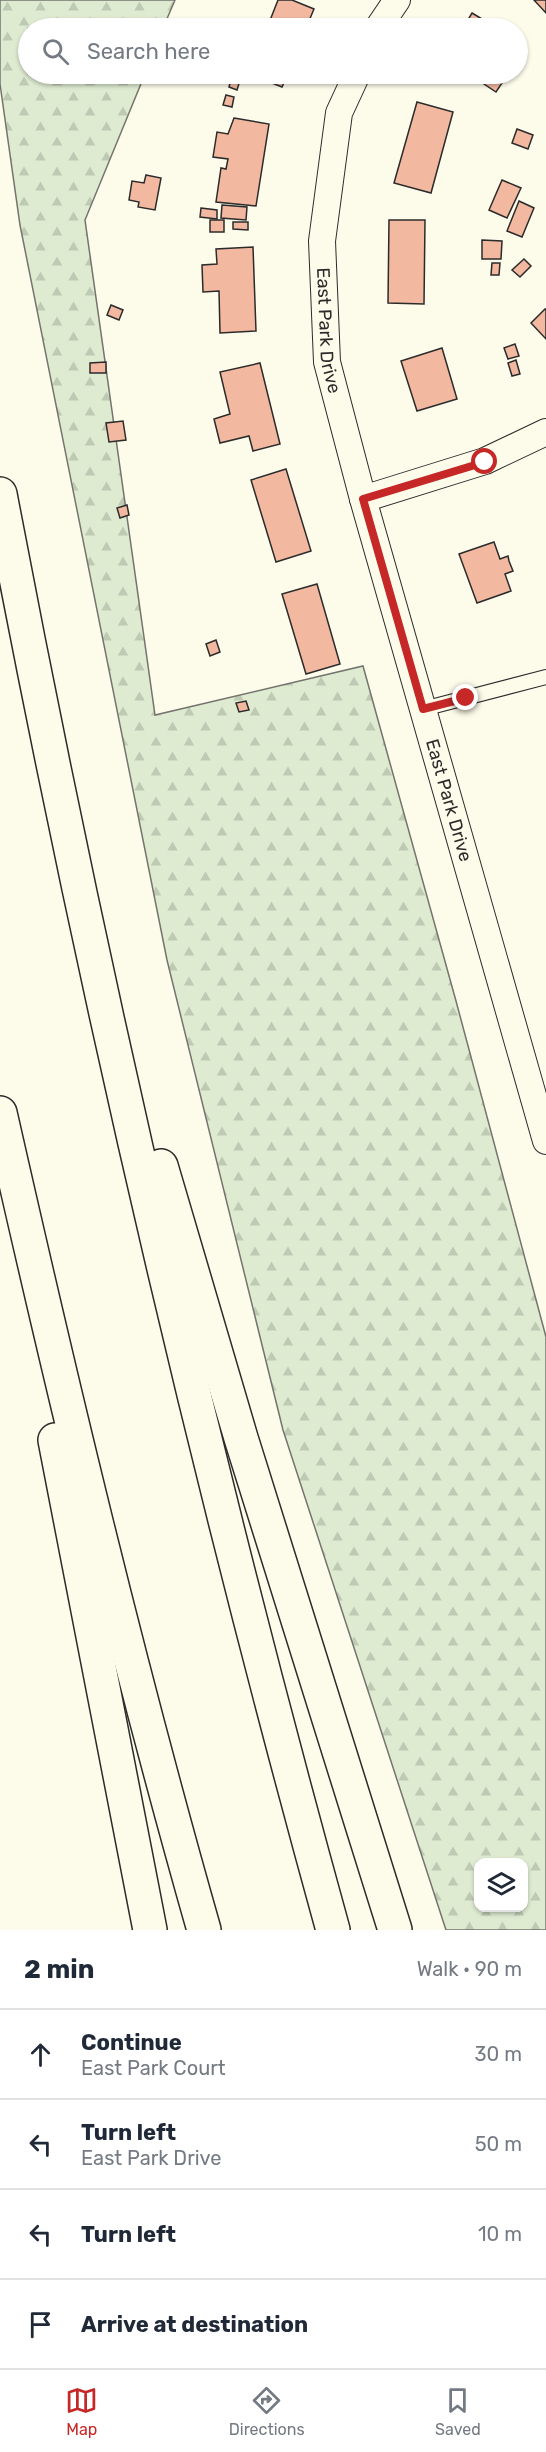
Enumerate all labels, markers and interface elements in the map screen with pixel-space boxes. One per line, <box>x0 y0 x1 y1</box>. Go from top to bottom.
search box <box>18 18 528 84</box>
icon: search <box>39 35 72 68</box>
text: Search here <box>87 38 210 65</box>
street label: East Park Drive <box>312 267 346 396</box>
route start <box>471 448 497 474</box>
route end <box>452 684 478 710</box>
street label: East Park Drive <box>421 736 477 864</box>
map controls <box>474 1858 528 1912</box>
button: layers <box>474 1858 528 1912</box>
text: 2 min <box>24 1954 94 1985</box>
text: Walk · 90 m <box>417 1957 522 1981</box>
text: Continue <box>81 2029 182 2056</box>
icon: ahead <box>24 2038 57 2071</box>
text: 30 m <box>475 2042 522 2066</box>
text: East Park Court <box>81 2056 226 2080</box>
text: Turn left <box>81 2119 176 2146</box>
icon: left <box>24 2128 57 2161</box>
text: 50 m <box>475 2132 522 2156</box>
text: East Park Drive <box>81 2146 222 2170</box>
icon: left <box>24 2218 57 2251</box>
text: Turn left <box>81 2221 176 2248</box>
text: 10 m <box>478 2222 522 2246</box>
icon: arrive <box>24 2308 57 2341</box>
text: Arrive at destination <box>81 2311 308 2338</box>
tab: Map <box>65 2384 98 2439</box>
tab: Directions <box>229 2384 305 2439</box>
tab: Saved <box>435 2384 481 2439</box>

